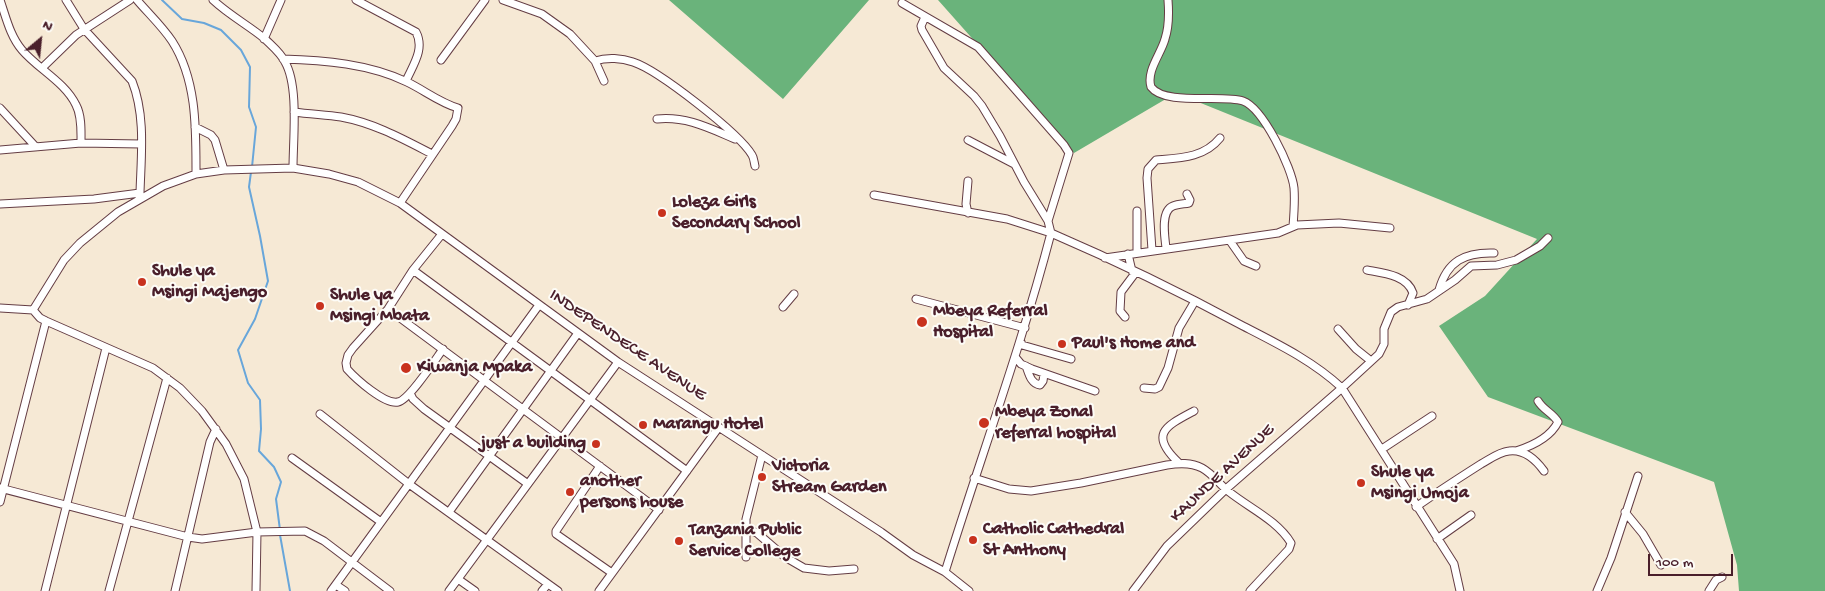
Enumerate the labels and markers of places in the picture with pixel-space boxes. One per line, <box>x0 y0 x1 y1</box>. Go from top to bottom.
place label: Loleza Girls Secondary School <box>672 192 800 234</box>
marker: Loleza Girls Secondary School <box>656 207 668 219</box>
place label: Shule ya Msingi Majengo <box>152 261 267 304</box>
marker: Shule ya Msingi Majengo <box>136 276 148 288</box>
place label: Shule ya Msingi Mbata <box>330 285 429 328</box>
marker: Shule ya Msingi Mbata <box>314 300 326 312</box>
place label: Mbeya Referral Hospital <box>933 301 1048 344</box>
marker: Mbeya Referral Hospital <box>915 315 929 329</box>
place label: Paul's Home and <box>1072 333 1195 355</box>
marker: Paul's Home and <box>1056 338 1068 350</box>
place label: Kiwanja Mpaka <box>417 357 532 379</box>
marker: Kiwanja Mpaka <box>399 361 413 375</box>
place label: Mbeya Zonal referral hospital <box>995 402 1116 444</box>
place label: Marangu Hotel <box>653 414 764 436</box>
marker: Mbeya Zonal referral hospital <box>977 416 991 430</box>
marker: Marangu Hotel <box>637 419 649 431</box>
place label: just a building <box>481 433 586 455</box>
marker: just a building <box>590 438 602 450</box>
place label: Victoria Stream Garden <box>772 456 887 498</box>
place label: Shule ya Msingi Umoja <box>1371 462 1469 504</box>
place label: another persons house <box>580 471 683 514</box>
marker: Victoria Stream Garden <box>756 471 768 483</box>
marker: Shule ya Msingi Umoja <box>1355 477 1367 489</box>
marker: another persons house <box>564 486 576 498</box>
place label: Catholic Cathedral St Anthony <box>983 519 1124 562</box>
place label: Tanzania Public Service College <box>689 520 801 562</box>
marker: Catholic Cathedral St Anthony <box>967 534 979 546</box>
marker: Tanzania Public Service College <box>673 535 685 547</box>

